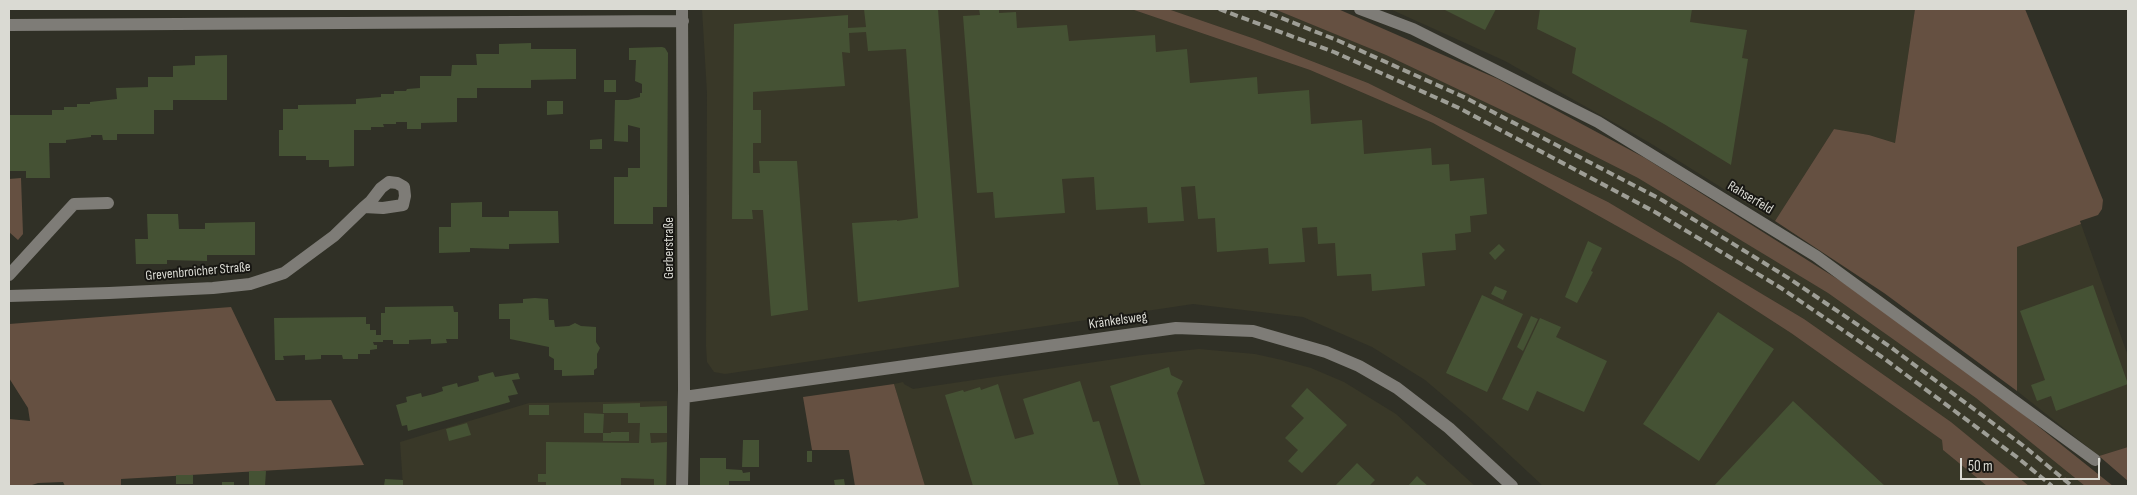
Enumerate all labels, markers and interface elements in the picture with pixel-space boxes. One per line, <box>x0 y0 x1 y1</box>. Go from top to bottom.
street label: Rahserfeld <box>1724 178 1776 218</box>
street label: Gerberstraße <box>661 217 677 279</box>
street label: Grevenbroicher Straße <box>145 259 251 285</box>
street label: Kränkelsweg <box>1088 309 1148 333</box>
scale bar <box>1962 448 2102 480</box>
text: 50 m <box>1968 457 1993 476</box>

